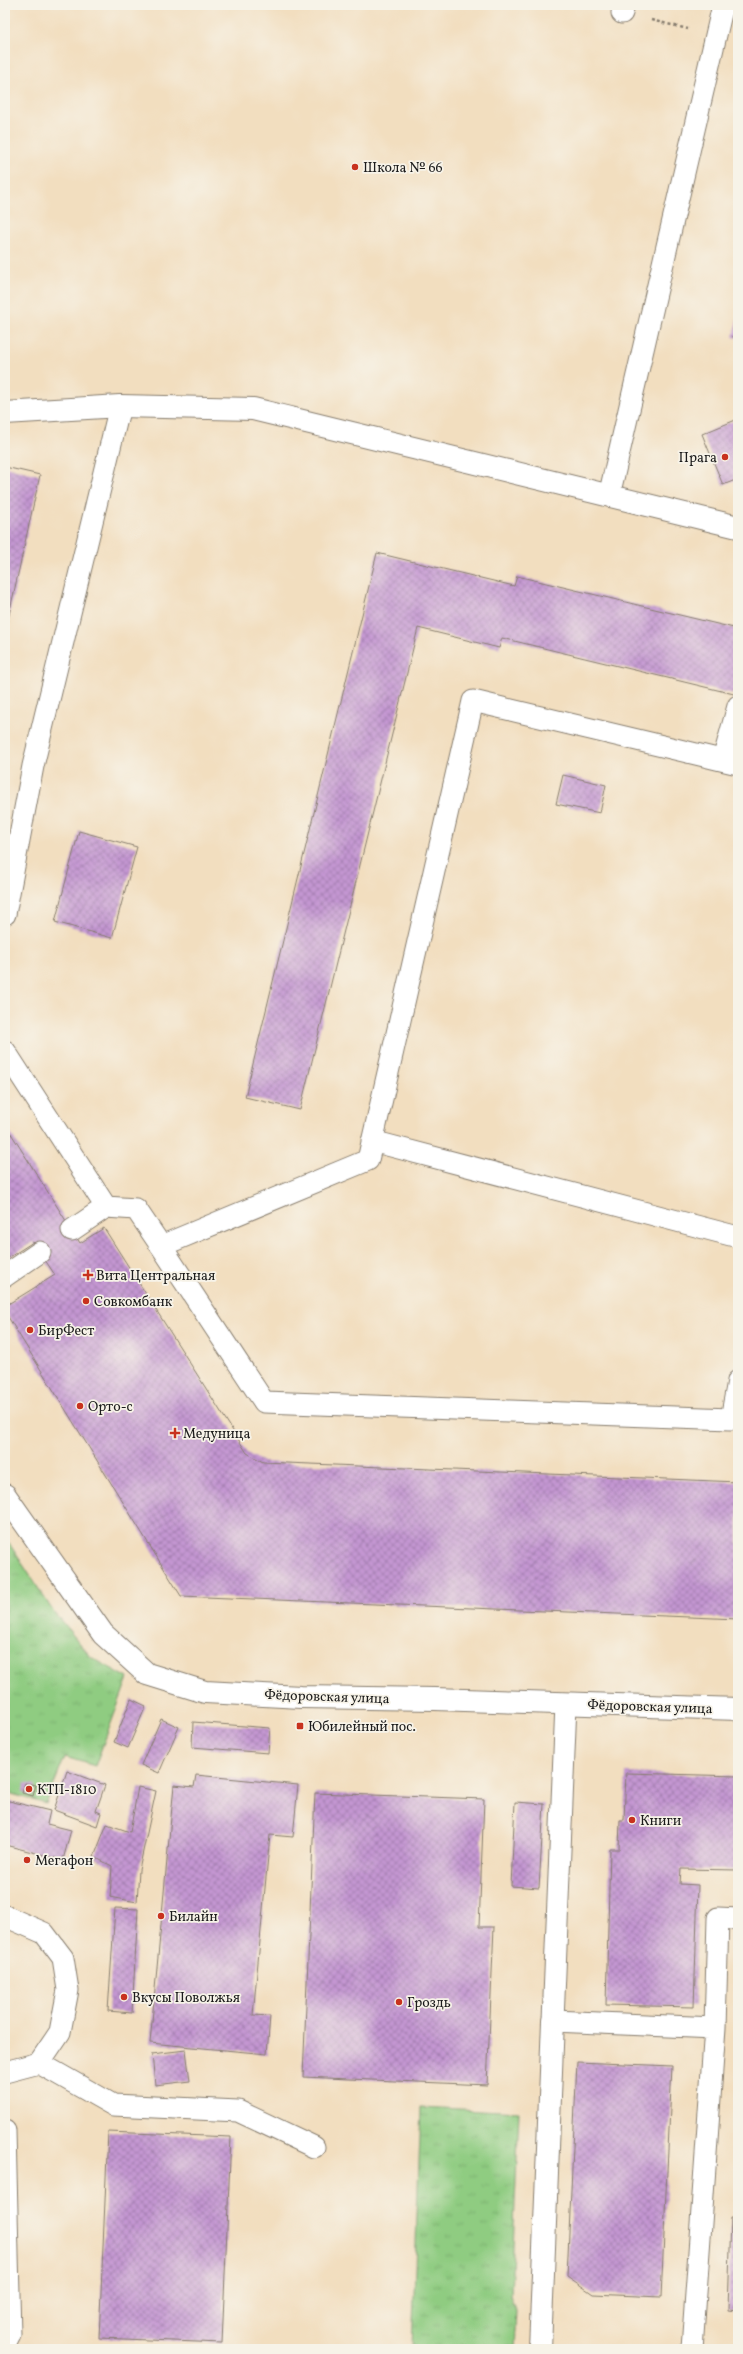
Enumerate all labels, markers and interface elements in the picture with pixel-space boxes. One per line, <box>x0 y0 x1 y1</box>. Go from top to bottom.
place label: Школа № 66 <box>363 159 443 178</box>
marker: Школа № 66 <box>350 162 360 172</box>
place label: Прага <box>679 449 717 468</box>
marker: Прага <box>720 452 730 462</box>
place label: Вита Центральная <box>96 1267 215 1286</box>
marker: Вита Центральная <box>83 1270 93 1280</box>
place label: Совкомбанк <box>94 1293 173 1312</box>
marker: Совкомбанк <box>81 1296 91 1306</box>
place label: БирФест <box>38 1322 94 1341</box>
marker: БирФест <box>25 1325 35 1335</box>
place label: Орто-с <box>88 1398 133 1417</box>
marker: Орто-с <box>75 1401 85 1411</box>
place label: Медуница <box>183 1425 250 1444</box>
marker: Медуница <box>170 1428 180 1438</box>
street label: Фёдоровская улица <box>264 1686 390 1709</box>
street label: Фёдоровская улица <box>587 1696 713 1719</box>
place label: Юбилейный пос. <box>308 1718 416 1737</box>
marker: Юбилейный пос. <box>295 1721 305 1731</box>
place label: КТП-1810 <box>37 1781 96 1800</box>
marker: КТП-1810 <box>24 1784 34 1794</box>
place label: Книги <box>640 1812 682 1831</box>
marker: Книги <box>627 1815 637 1825</box>
place label: Мегафон <box>35 1852 94 1871</box>
marker: Мегафон <box>22 1855 32 1865</box>
place label: Билайн <box>169 1908 218 1927</box>
marker: Билайн <box>156 1911 166 1921</box>
place label: Вкусы Поволжья <box>132 1989 240 2008</box>
marker: Вкусы Поволжья <box>119 1992 129 2002</box>
place label: Гроздь <box>407 1994 451 2013</box>
marker: Гроздь <box>394 1997 404 2007</box>

